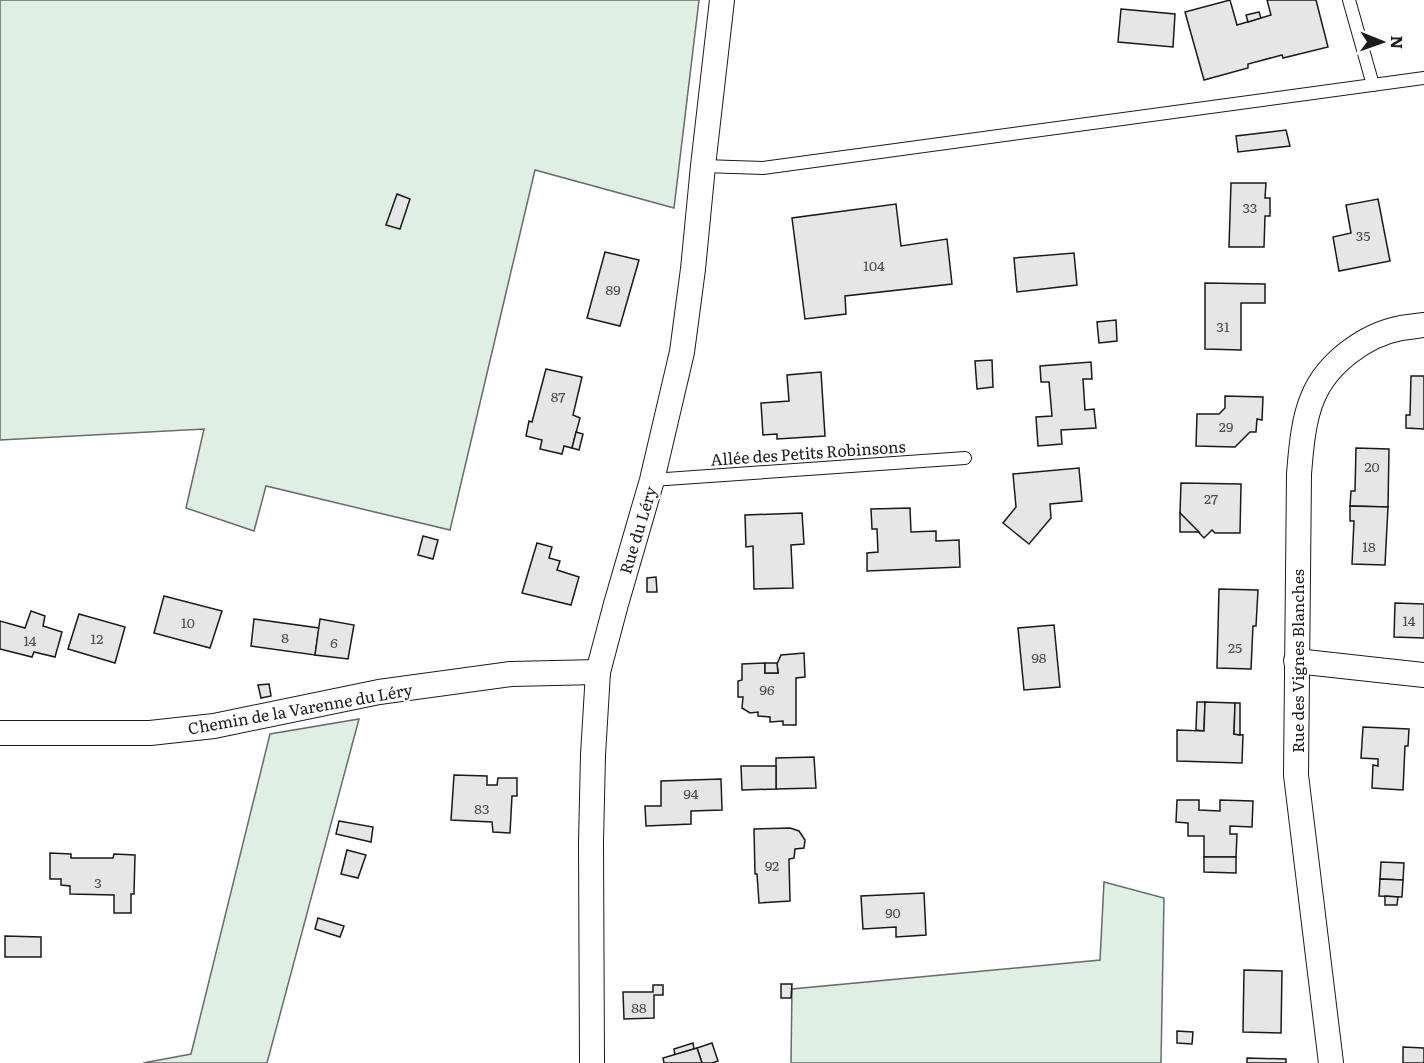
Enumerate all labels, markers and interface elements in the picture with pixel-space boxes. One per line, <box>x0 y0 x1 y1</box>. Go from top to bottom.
north arrow <box>1352 12 1412 72</box>
text: N <box>1386 35 1410 49</box>
house number: 33 <box>1243 197 1257 217</box>
house number: 35 <box>1356 225 1370 245</box>
house number: 104 <box>863 255 885 275</box>
house number: 89 <box>605 279 621 299</box>
house number: 31 <box>1216 316 1230 336</box>
house number: 87 <box>551 386 565 406</box>
house number: 29 <box>1219 416 1233 436</box>
street label: Allée des Petits Robinsons <box>710 433 906 471</box>
house number: 20 <box>1364 456 1380 476</box>
street label: Rue du Léry <box>612 482 662 577</box>
house number: 27 <box>1204 488 1218 508</box>
house number: 18 <box>1362 536 1376 556</box>
street label: Rue des Vignes Blanches <box>1285 569 1309 753</box>
house number: 14 <box>1403 610 1416 630</box>
house number: 10 <box>181 612 195 632</box>
house number: 8 <box>281 627 289 647</box>
house number: 12 <box>91 628 103 648</box>
house number: 14 <box>24 630 37 650</box>
house number: 6 <box>330 632 338 652</box>
house number: 25 <box>1228 637 1242 657</box>
house number: 98 <box>1031 647 1047 667</box>
street label: Chemin de la Varenne du Léry <box>186 676 415 740</box>
house number: 96 <box>760 679 775 699</box>
house number: 94 <box>683 783 699 803</box>
house number: 83 <box>474 798 490 818</box>
house number: 92 <box>765 855 779 875</box>
house number: 3 <box>94 872 102 892</box>
house number: 90 <box>885 902 901 922</box>
house number: 88 <box>631 997 647 1017</box>

